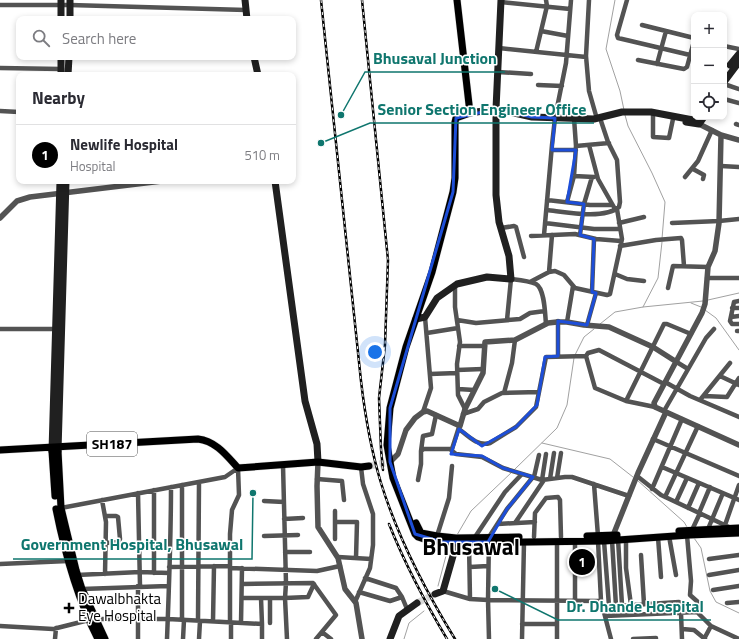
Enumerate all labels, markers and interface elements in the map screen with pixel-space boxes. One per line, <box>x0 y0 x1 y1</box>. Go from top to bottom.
map controls <box>691 12 727 120</box>
button: + <box>691 12 727 48</box>
search box <box>16 16 296 60</box>
icon: search <box>30 27 52 49</box>
text: Search here <box>62 27 136 50</box>
callout: Bhusaval Junction <box>365 44 505 72</box>
text: Bhusaval Junction <box>373 46 497 70</box>
button: − <box>691 48 727 84</box>
button: locate <box>691 84 727 120</box>
text: Nearby <box>32 85 85 111</box>
callout: Senior Section Engineer Office <box>370 95 594 123</box>
text: Senior Section Engineer Office <box>378 97 586 121</box>
text: Newlife Hospital <box>70 133 178 156</box>
text: 1 <box>41 145 49 165</box>
text: 510 m <box>244 145 280 165</box>
text: Hospital <box>70 156 115 176</box>
your location <box>365 342 385 362</box>
road number: SH187 <box>87 432 137 456</box>
district label: Bhusawal <box>422 529 520 564</box>
callout: Government Hospital, Bhusawal <box>13 531 252 559</box>
text: Government Hospital, Bhusawal <box>21 532 243 556</box>
pin: 1 <box>569 547 595 577</box>
place label: Dawalbhakta Eye Hospital <box>78 587 161 627</box>
callout: Dr. Dhande Hospital <box>558 592 711 620</box>
text: Dr. Dhande Hospital <box>566 594 704 618</box>
marker: Dawalbhakta Eye Hospital <box>63 602 75 614</box>

